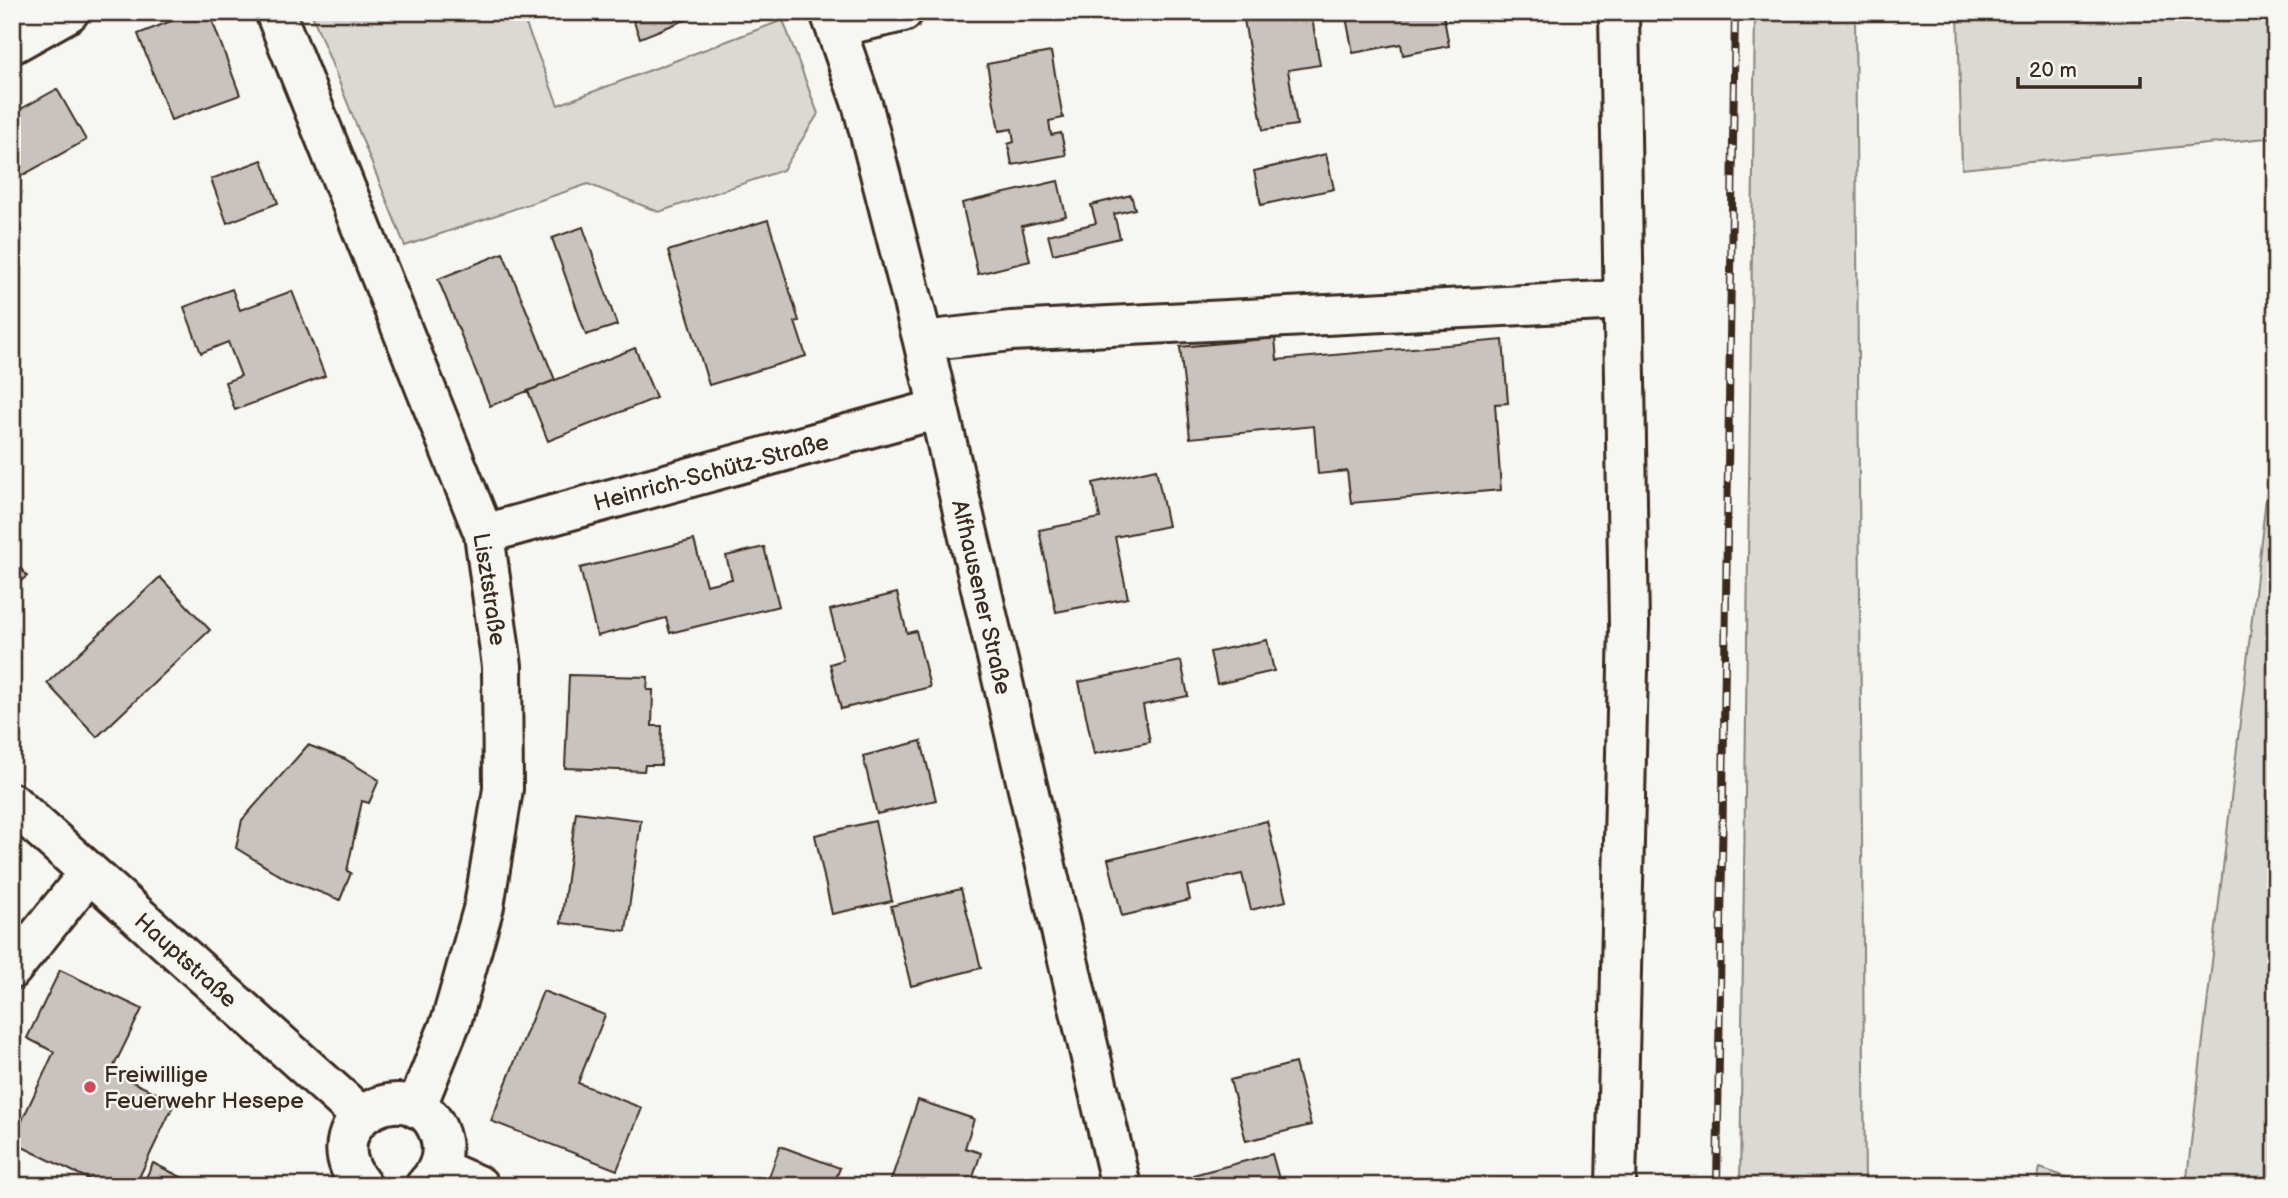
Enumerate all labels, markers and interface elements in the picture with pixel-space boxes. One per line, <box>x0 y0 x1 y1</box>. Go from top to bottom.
scale bar <box>2018 46 2141 90</box>
text: 20 m <box>2029 58 2077 83</box>
street label: Heinrich-Schütz-Straße <box>591 428 832 518</box>
street label: Alfhausener Straße <box>945 497 1017 697</box>
street label: Lisztstraße <box>466 531 512 647</box>
street label: Hauptstraße <box>128 907 242 1014</box>
place label: Freiwillige Feuerwehr Hesepe <box>104 1061 304 1115</box>
marker: Freiwillige Feuerwehr Hesepe <box>82 1079 98 1095</box>

